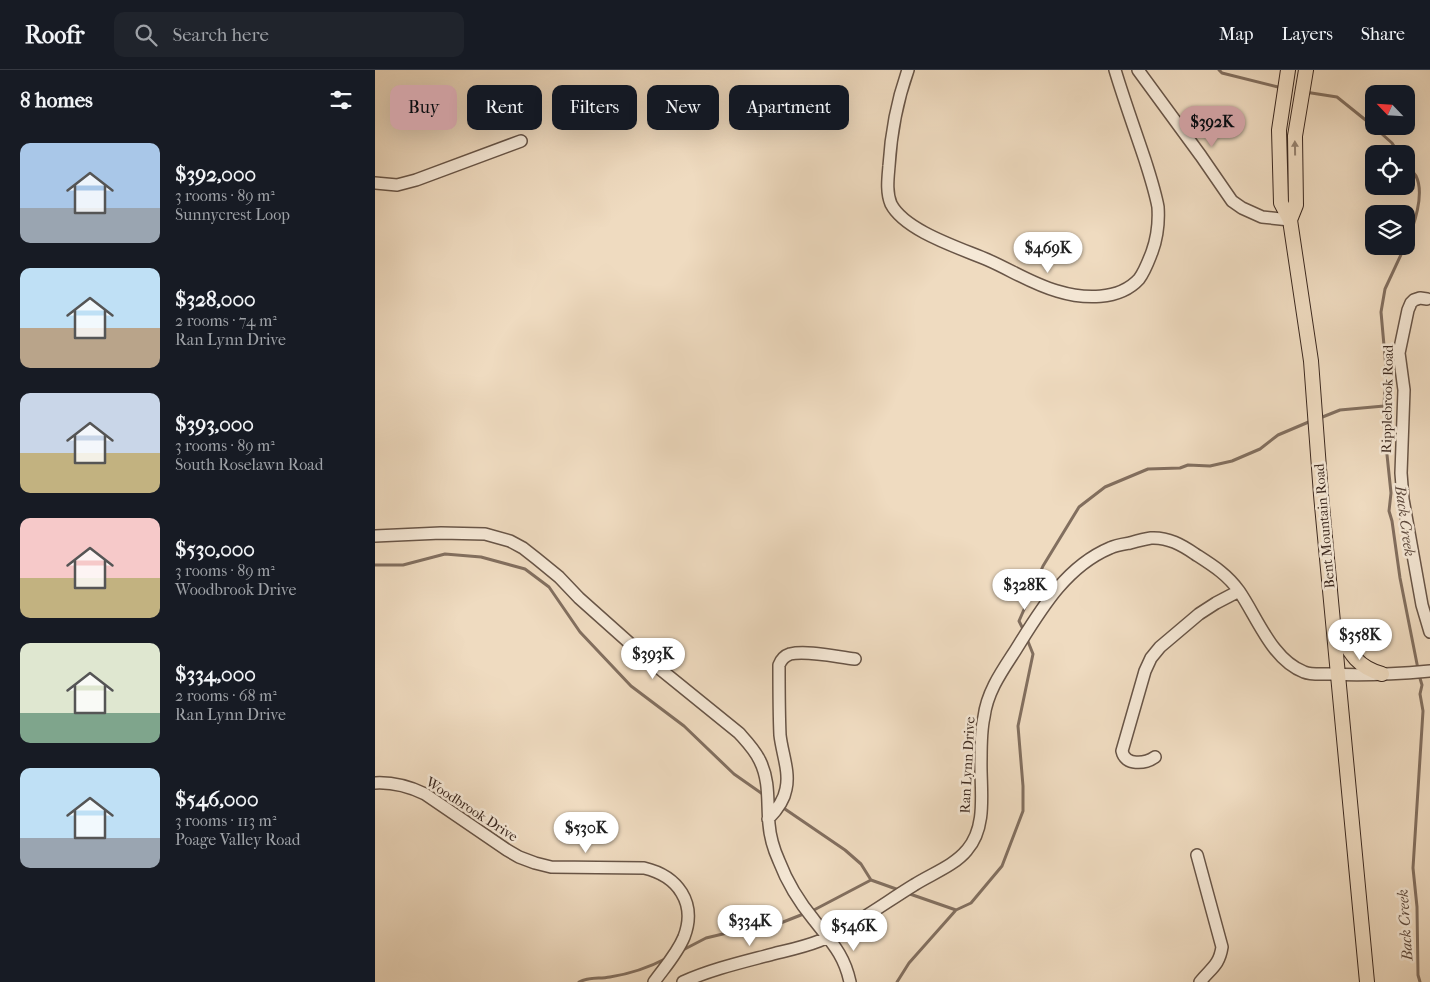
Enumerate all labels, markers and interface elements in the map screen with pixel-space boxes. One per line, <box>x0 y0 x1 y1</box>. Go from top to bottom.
search box <box>114 12 464 57</box>
text: Roofr <box>25 21 84 49</box>
icon: search <box>132 21 160 49</box>
text: Search here <box>172 24 269 46</box>
text: Map <box>1219 24 1253 45</box>
text: Layers <box>1281 24 1333 45</box>
text: Share <box>1361 24 1405 45</box>
chip: Buy <box>390 85 457 130</box>
chip: Rent <box>467 85 542 130</box>
chip: Filters <box>552 85 637 130</box>
chip: New <box>647 85 719 130</box>
chip: Apartment <box>729 85 849 130</box>
north arrow <box>1365 85 1415 135</box>
map controls <box>1365 85 1415 255</box>
icon: filters <box>327 86 355 114</box>
text: 8 homes <box>20 88 93 112</box>
pin: $392K <box>1177 106 1247 148</box>
text: $392K <box>1190 112 1234 131</box>
one-way arrow <box>1291 140 1299 156</box>
button: locate <box>1365 145 1415 195</box>
text: $392,000 <box>175 162 256 186</box>
icon: home <box>60 163 120 223</box>
text: 3 rooms · 89 m² <box>175 186 275 205</box>
text: Sunnycrest Loop <box>175 205 290 224</box>
button: layers <box>1365 205 1415 255</box>
pin: $469K <box>1013 232 1083 274</box>
text: $469K <box>1025 238 1071 257</box>
text: $328,000 <box>175 287 256 311</box>
icon: home <box>60 288 120 348</box>
text: 2 rooms · 74 m² <box>175 311 277 330</box>
text: Ran Lynn Drive <box>175 330 286 349</box>
street label: Ripplebrook Road <box>1378 344 1397 453</box>
text: $393,000 <box>175 412 254 436</box>
icon: home <box>60 413 120 473</box>
text: 3 rooms · 89 m² <box>175 436 275 455</box>
text: South Roselawn Road <box>175 455 323 474</box>
street label: Bent Mountain Road <box>1311 462 1338 589</box>
water label: Back Creek <box>1391 483 1419 558</box>
text: $530,000 <box>175 537 255 561</box>
icon: home <box>60 538 120 598</box>
text: 3 rooms · 89 m² <box>175 561 275 580</box>
pin: $328K <box>990 568 1060 611</box>
text: $328K <box>1003 575 1047 594</box>
text: Woodbrook Drive <box>175 580 296 599</box>
pin: $358K <box>1325 618 1395 661</box>
text: $358K <box>1339 625 1381 644</box>
pin: $393K <box>618 638 688 680</box>
text: $393K <box>632 644 674 663</box>
text: $334,000 <box>175 662 256 686</box>
icon: home <box>60 663 120 723</box>
text: 2 rooms · 68 m² <box>175 686 277 705</box>
text: Ran Lynn Drive <box>175 705 286 724</box>
street label: Ran Lynn Drive <box>956 716 979 814</box>
street label: Woodbrook Drive <box>422 773 521 846</box>
text: $546,000 <box>175 787 259 811</box>
icon: home <box>60 788 120 848</box>
text: 3 rooms · 113 m² <box>175 811 276 830</box>
pin: $530K <box>551 812 621 854</box>
text: $530K <box>565 818 607 837</box>
text: Poage Valley Road <box>175 830 301 849</box>
water label: Back Creek <box>1394 889 1417 962</box>
pin: $334K <box>715 904 785 947</box>
pin: $546K <box>819 910 889 952</box>
text: $334K <box>728 911 772 930</box>
text: $546K <box>831 916 877 935</box>

